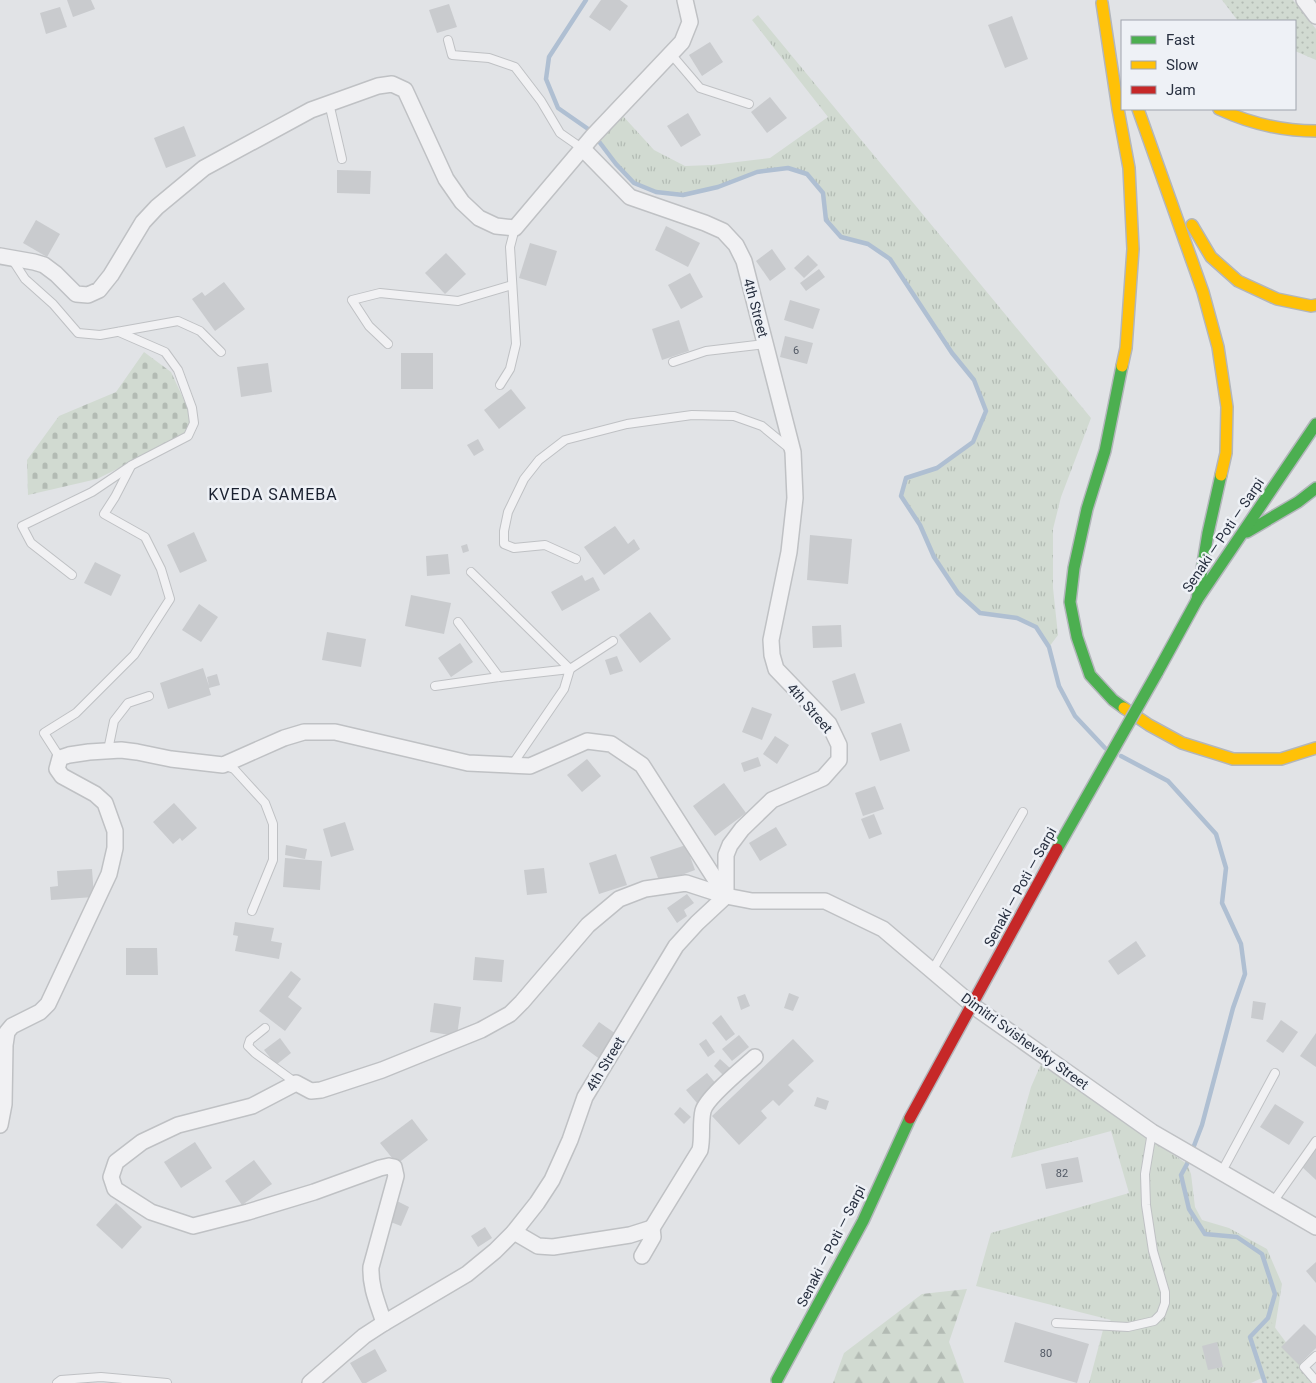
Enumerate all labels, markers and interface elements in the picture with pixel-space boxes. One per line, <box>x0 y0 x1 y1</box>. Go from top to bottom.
legend <box>1121 20 1296 110</box>
text: Fast <box>1166 31 1195 49</box>
text: Slow <box>1166 56 1198 74</box>
text: Jam <box>1166 81 1196 99</box>
street label: 4th Street <box>740 277 772 340</box>
house number: 6 <box>793 344 799 357</box>
street label: Senaki — Poti — Sarpi <box>1179 475 1267 595</box>
district label: KVEDA SAMEBA <box>208 485 338 504</box>
street label: 4th Street <box>784 680 836 736</box>
street label: Senaki — Poti — Sarpi <box>981 825 1059 949</box>
street label: Dimitri Svishevsky Street <box>958 989 1092 1093</box>
street label: 4th Street <box>583 1034 628 1094</box>
house number: 82 <box>1056 1167 1068 1180</box>
street label: Senaki — Poti — Sarpi <box>793 1183 869 1309</box>
house number: 80 <box>1040 1347 1052 1360</box>

